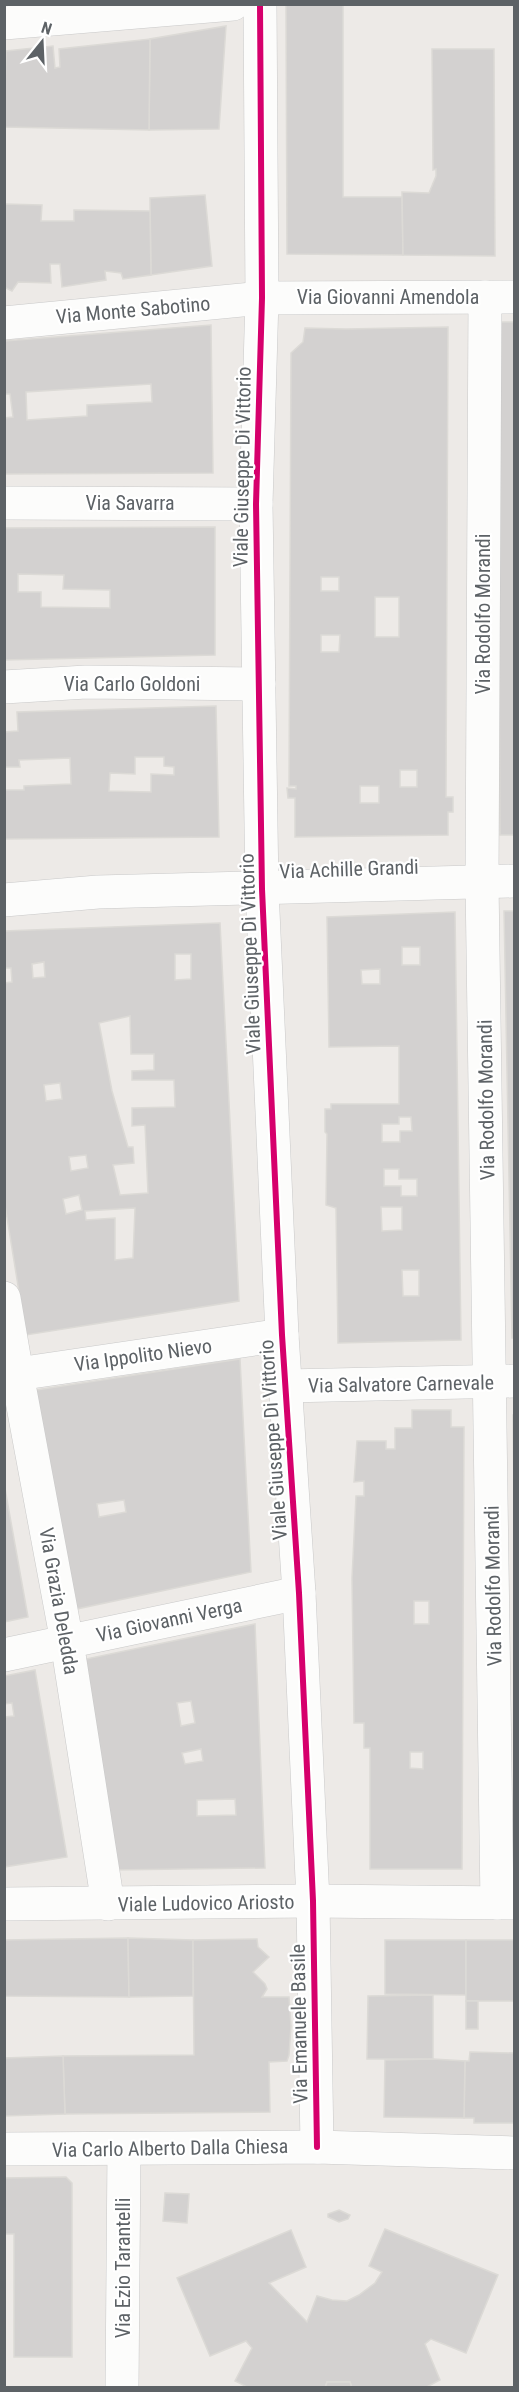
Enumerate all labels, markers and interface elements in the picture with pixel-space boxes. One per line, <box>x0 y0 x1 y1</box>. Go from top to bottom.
north arrow <box>12 12 72 72</box>
text: N <box>39 18 54 39</box>
street label: Via Giovanni Amendola <box>297 285 479 309</box>
street label: Via Monte Sabotino <box>55 291 211 329</box>
street label: Viale Giuseppe Di Vittorio <box>228 366 256 568</box>
street label: Via Savarra <box>85 491 175 515</box>
street label: Via Rodolfo Morandi <box>471 534 495 694</box>
street label: Via Carlo Goldoni <box>64 672 200 696</box>
street label: Viale Giuseppe Di Vittorio <box>234 853 266 1055</box>
street label: Via Achille Grandi <box>279 855 419 883</box>
street label: Via Rodolfo Morandi <box>473 1019 499 1181</box>
street label: Via Ippolito Nievo <box>73 1333 213 1377</box>
street label: Viale Giuseppe Di Vittorio <box>254 1339 292 1541</box>
street label: Via Salvatore Carnevale <box>308 1370 494 1398</box>
street label: Via Rodolfo Morandi <box>480 1505 506 1667</box>
street label: Via Grazia Deledda <box>34 1526 84 1676</box>
street label: Via Giovanni Verga <box>94 1593 244 1647</box>
street label: Viale Ludovico Ariosto <box>117 1889 295 1917</box>
street label: Via Emanuele Basile <box>286 1944 312 2104</box>
street label: Via Carlo Alberto Dalla Chiesa <box>52 2134 288 2162</box>
street label: Via Ezio Tarantelli <box>111 2198 135 2338</box>

